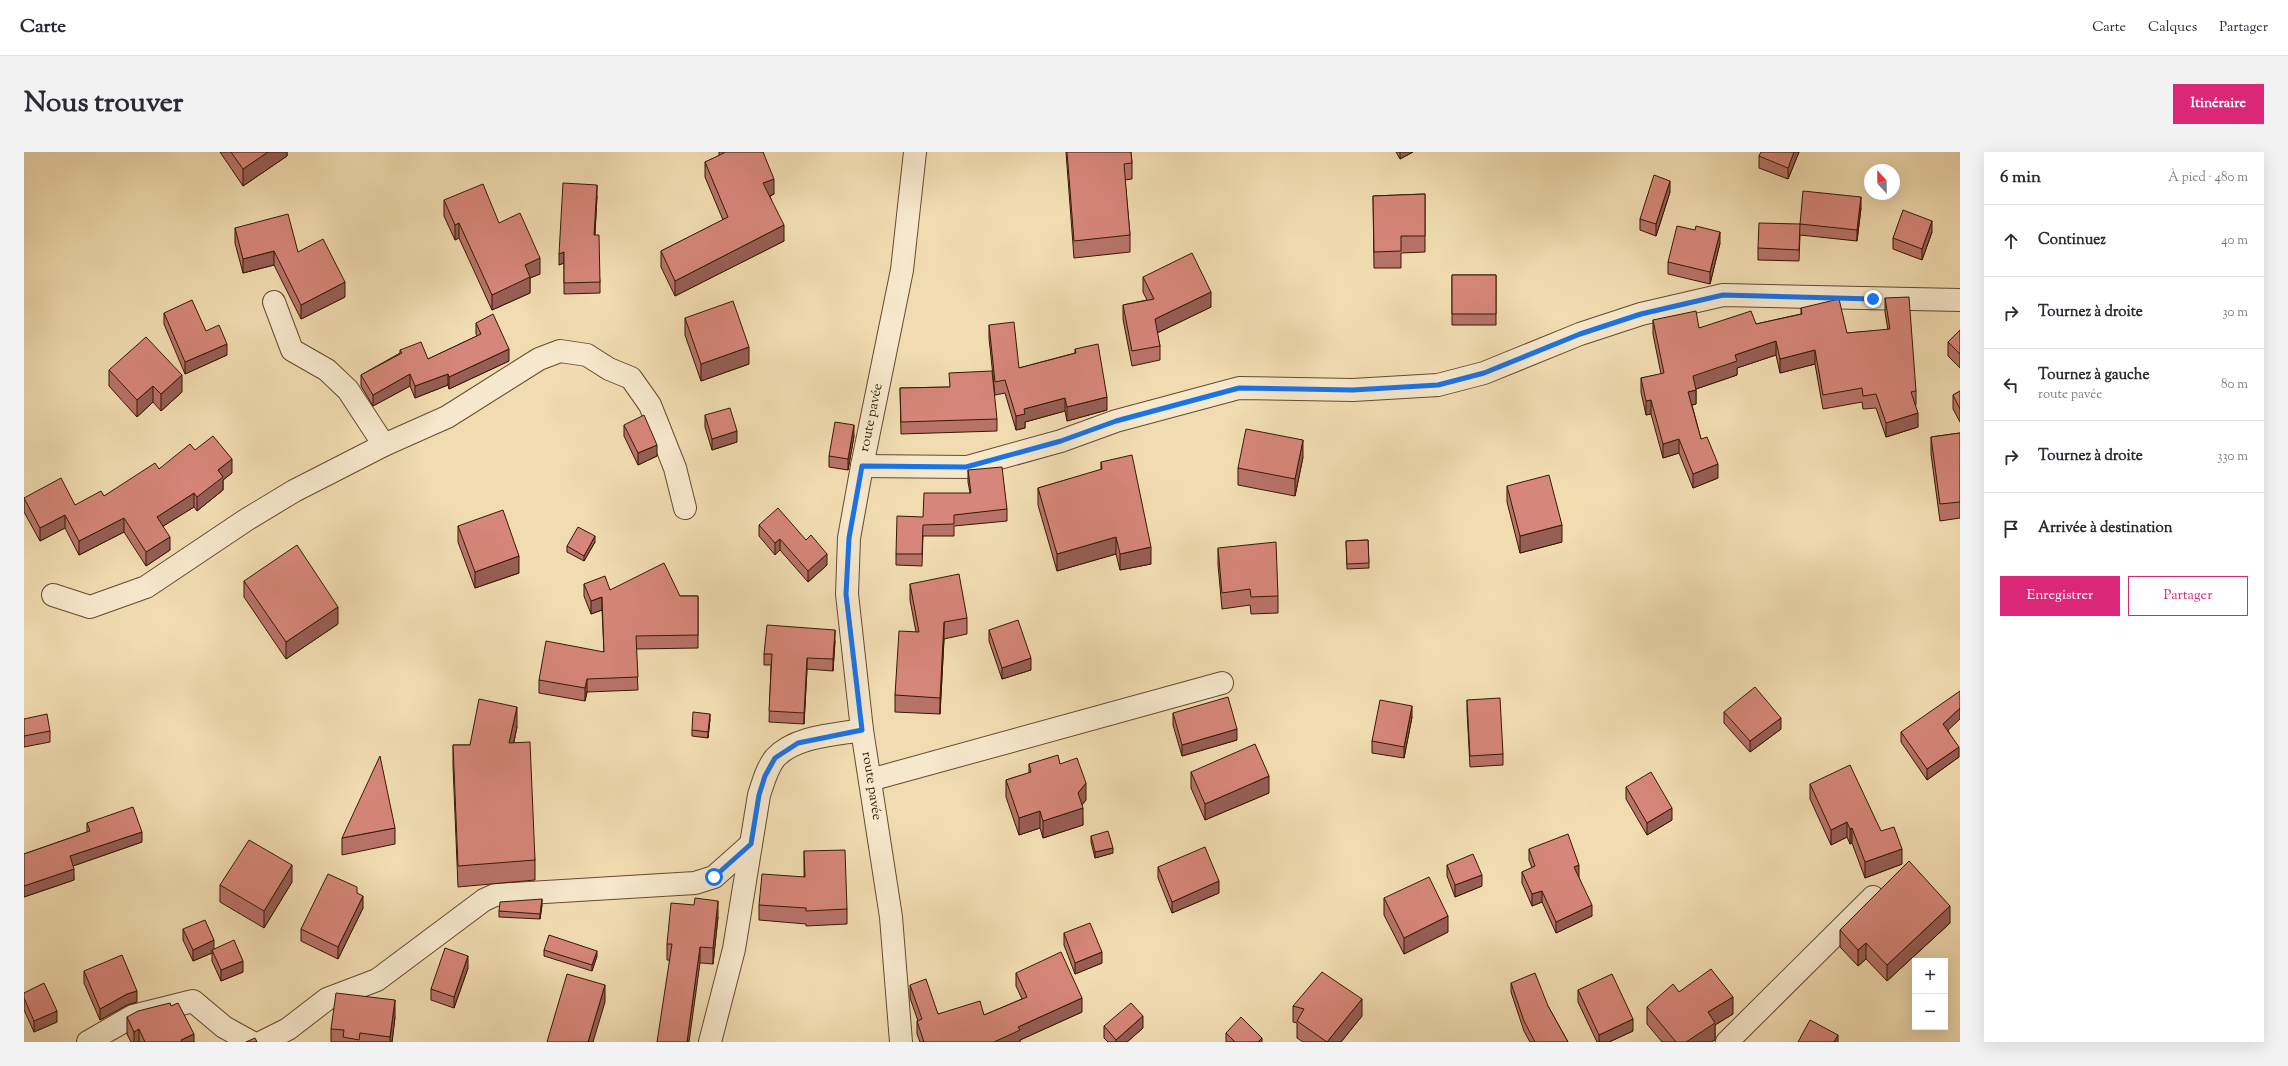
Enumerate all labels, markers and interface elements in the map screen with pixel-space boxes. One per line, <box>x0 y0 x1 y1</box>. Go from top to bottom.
text: Carte <box>20 14 66 41</box>
text: Carte <box>2092 18 2126 38</box>
text: Calques <box>2148 18 2197 38</box>
text: Partager <box>2219 18 2268 38</box>
text: Nous trouver <box>24 84 183 124</box>
button: Itinéraire <box>2173 84 2264 124</box>
north arrow <box>1864 164 1900 200</box>
text: 6 min <box>2000 166 2041 190</box>
text: À pied · 480 m <box>2168 169 2248 187</box>
icon: ahead <box>2000 230 2022 252</box>
text: Continuez <box>2038 230 2106 251</box>
text: 40 m <box>2221 232 2248 250</box>
route end <box>1864 290 1882 308</box>
icon: right <box>2000 302 2022 324</box>
text: Tournez à droite <box>2038 302 2143 323</box>
text: 30 m <box>2222 304 2248 322</box>
text: Tournez à gauche <box>2038 365 2149 386</box>
icon: left <box>2000 374 2022 396</box>
text: 80 m <box>2221 376 2248 394</box>
street label: route pavée <box>855 382 889 454</box>
text: route pavée <box>2038 386 2102 404</box>
icon: right <box>2000 446 2022 468</box>
text: Tournez à droite <box>2038 446 2143 467</box>
text: 330 m <box>2217 448 2248 466</box>
icon: arrive <box>2000 518 2022 540</box>
text: Arrivée à destination <box>2038 518 2173 539</box>
button: Enregistrer <box>2000 576 2120 616</box>
button: Partager <box>2128 576 2248 616</box>
street label: route pavée <box>856 750 886 822</box>
route start <box>705 868 723 886</box>
map controls <box>1912 958 1948 1030</box>
button: + <box>1912 958 1948 994</box>
button: − <box>1912 994 1948 1030</box>

